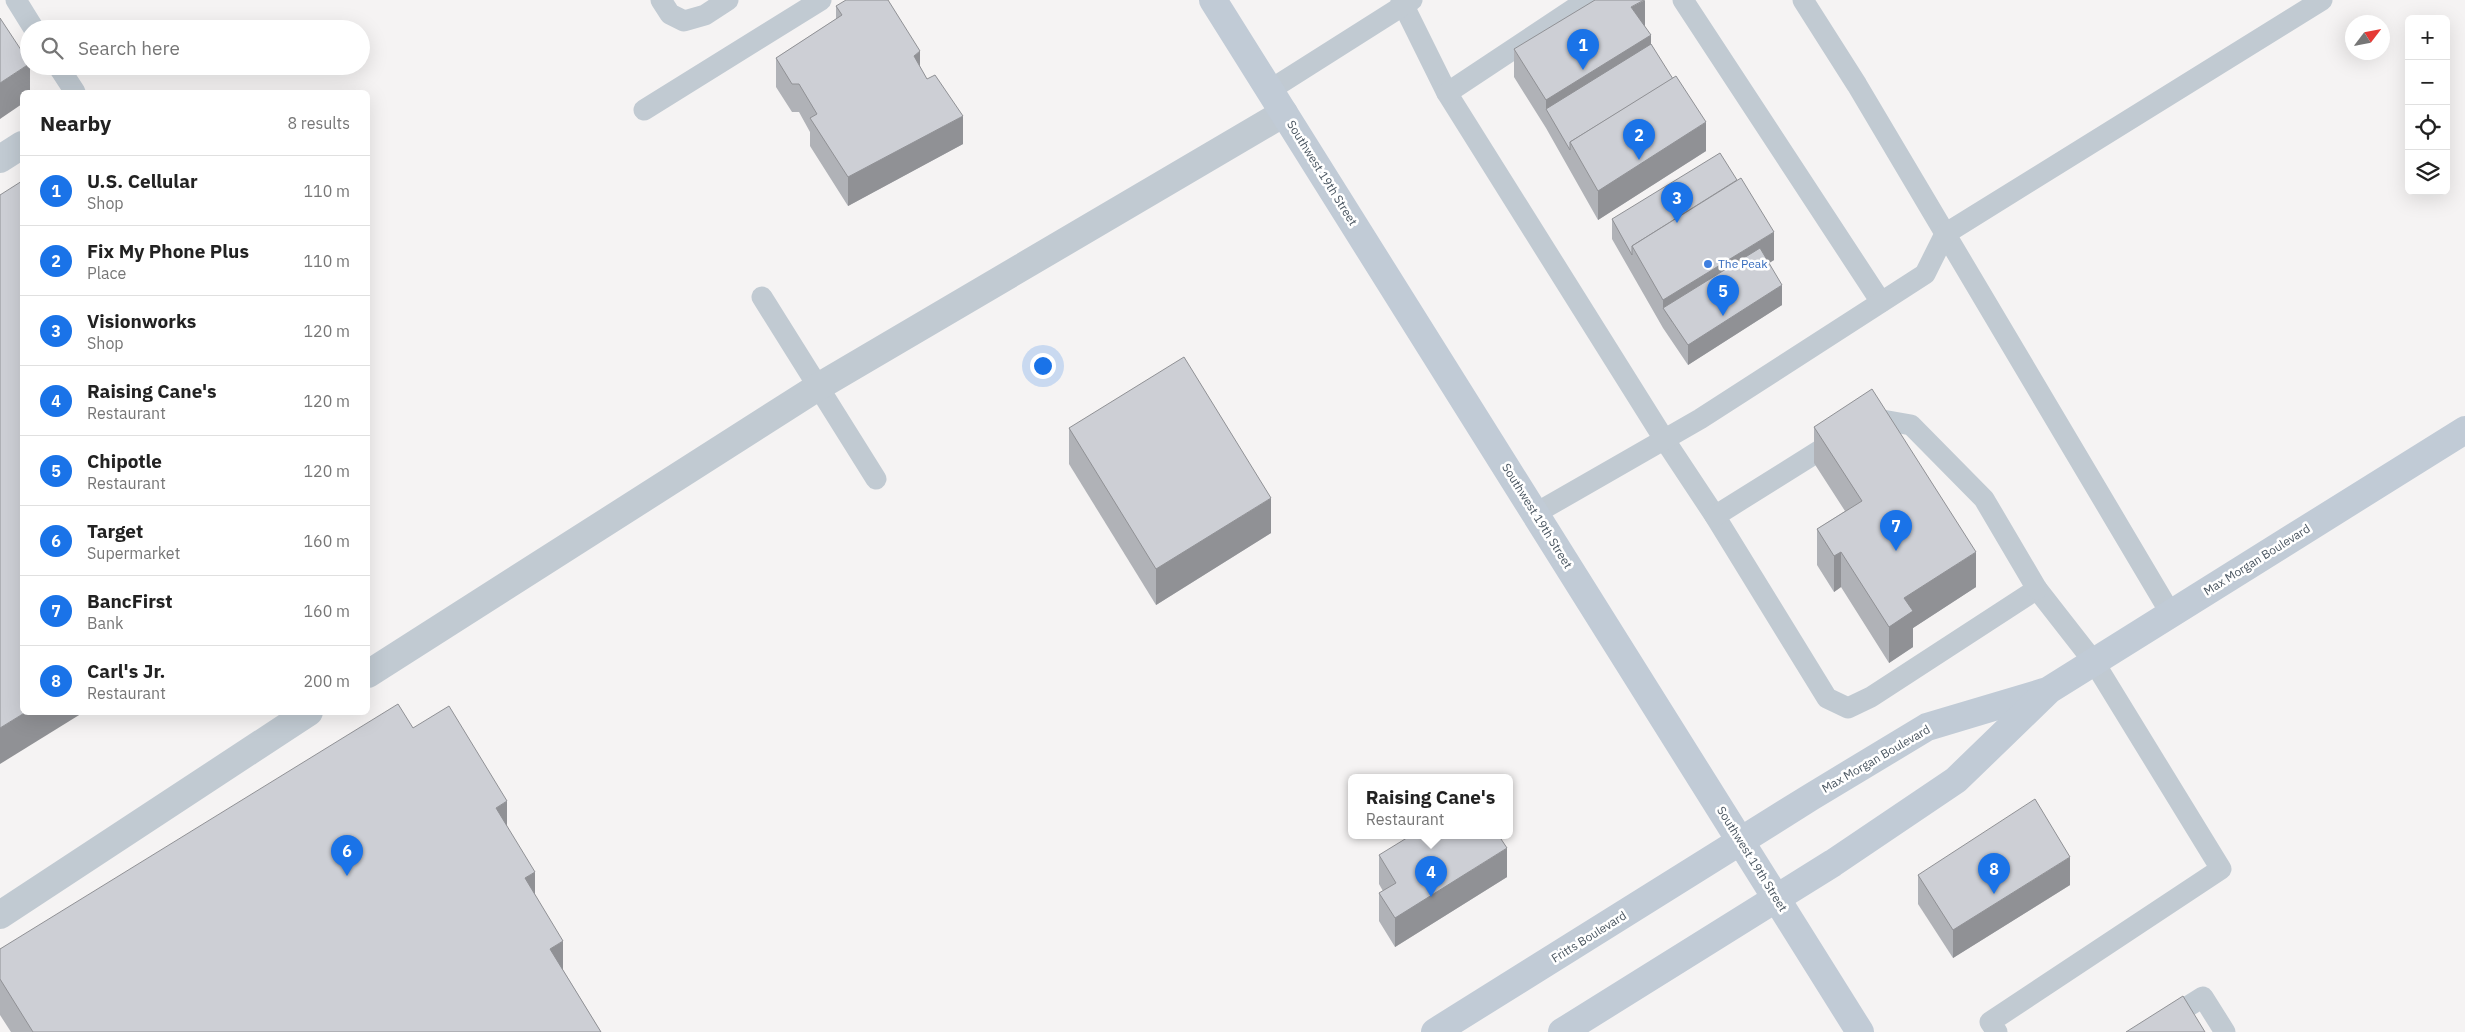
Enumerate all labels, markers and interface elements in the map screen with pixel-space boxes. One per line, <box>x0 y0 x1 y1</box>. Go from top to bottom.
north arrow <box>2345 15 2390 60</box>
map controls <box>2405 15 2450 195</box>
button: + <box>2405 15 2450 60</box>
search box <box>20 20 370 75</box>
pin: 1 <box>1567 29 1599 70</box>
icon: search <box>38 34 66 62</box>
text: Search here <box>78 36 180 60</box>
button: − <box>2405 60 2450 105</box>
button: locate <box>2405 105 2450 150</box>
text: Nearby <box>40 109 111 137</box>
text: 8 results <box>287 113 350 133</box>
street label: Southwest 19th Street <box>1284 117 1361 228</box>
pin: 2 <box>1623 119 1655 160</box>
button: layers <box>2405 150 2450 195</box>
text: U.S. Cellular <box>87 169 198 193</box>
text: 1 <box>51 181 61 201</box>
text: 110 m <box>303 181 350 201</box>
pin: 3 <box>1661 182 1693 223</box>
text: Shop <box>87 193 124 213</box>
text: Fix My Phone Plus <box>87 239 249 263</box>
text: 2 <box>51 251 61 271</box>
text: 110 m <box>303 251 350 271</box>
place label: The Peak <box>1718 256 1768 271</box>
marker: The Peak <box>1702 258 1714 270</box>
text: Place <box>87 263 126 283</box>
pin: 5 <box>1707 275 1739 316</box>
text: Visionworks <box>87 309 196 333</box>
text: 3 <box>51 321 61 341</box>
text: 120 m <box>303 321 350 341</box>
text: Shop <box>87 333 124 353</box>
your location <box>1030 353 1056 379</box>
text: Raising Cane's <box>87 379 217 403</box>
text: 4 <box>51 391 61 411</box>
text: 120 m <box>303 391 350 411</box>
text: Restaurant <box>87 403 166 423</box>
text: Chipotle <box>87 449 162 473</box>
street label: Southwest 19th Street <box>1499 460 1576 571</box>
text: 5 <box>51 461 61 481</box>
text: 120 m <box>303 461 350 481</box>
text: Restaurant <box>87 473 166 493</box>
pin: 7 <box>1880 510 1912 551</box>
text: Target <box>87 519 143 543</box>
street label: Max Morgan Boulevard <box>2201 521 2313 598</box>
text: 6 <box>51 531 61 551</box>
text: 160 m <box>303 531 350 551</box>
text: Supermarket <box>87 543 180 563</box>
text: BancFirst <box>87 589 173 613</box>
text: 7 <box>51 601 61 621</box>
text: 160 m <box>303 601 350 621</box>
text: Bank <box>87 613 124 633</box>
text: Carl's Jr. <box>87 659 165 683</box>
text: 8 <box>51 671 61 691</box>
text: 200 m <box>303 671 350 691</box>
text: Restaurant <box>87 683 166 703</box>
street label: Max Morgan Boulevard <box>1819 721 1933 796</box>
popup <box>1348 774 1513 839</box>
text: Raising Cane's <box>1366 785 1495 809</box>
street label: Southwest 19th Street <box>1714 803 1791 914</box>
text: Restaurant <box>1366 809 1444 829</box>
pin: 6 <box>331 835 363 876</box>
pin: 8 <box>1978 853 2010 894</box>
pin: 4 <box>1415 856 1447 897</box>
street label: Fritts Boulevard <box>1549 908 1629 966</box>

